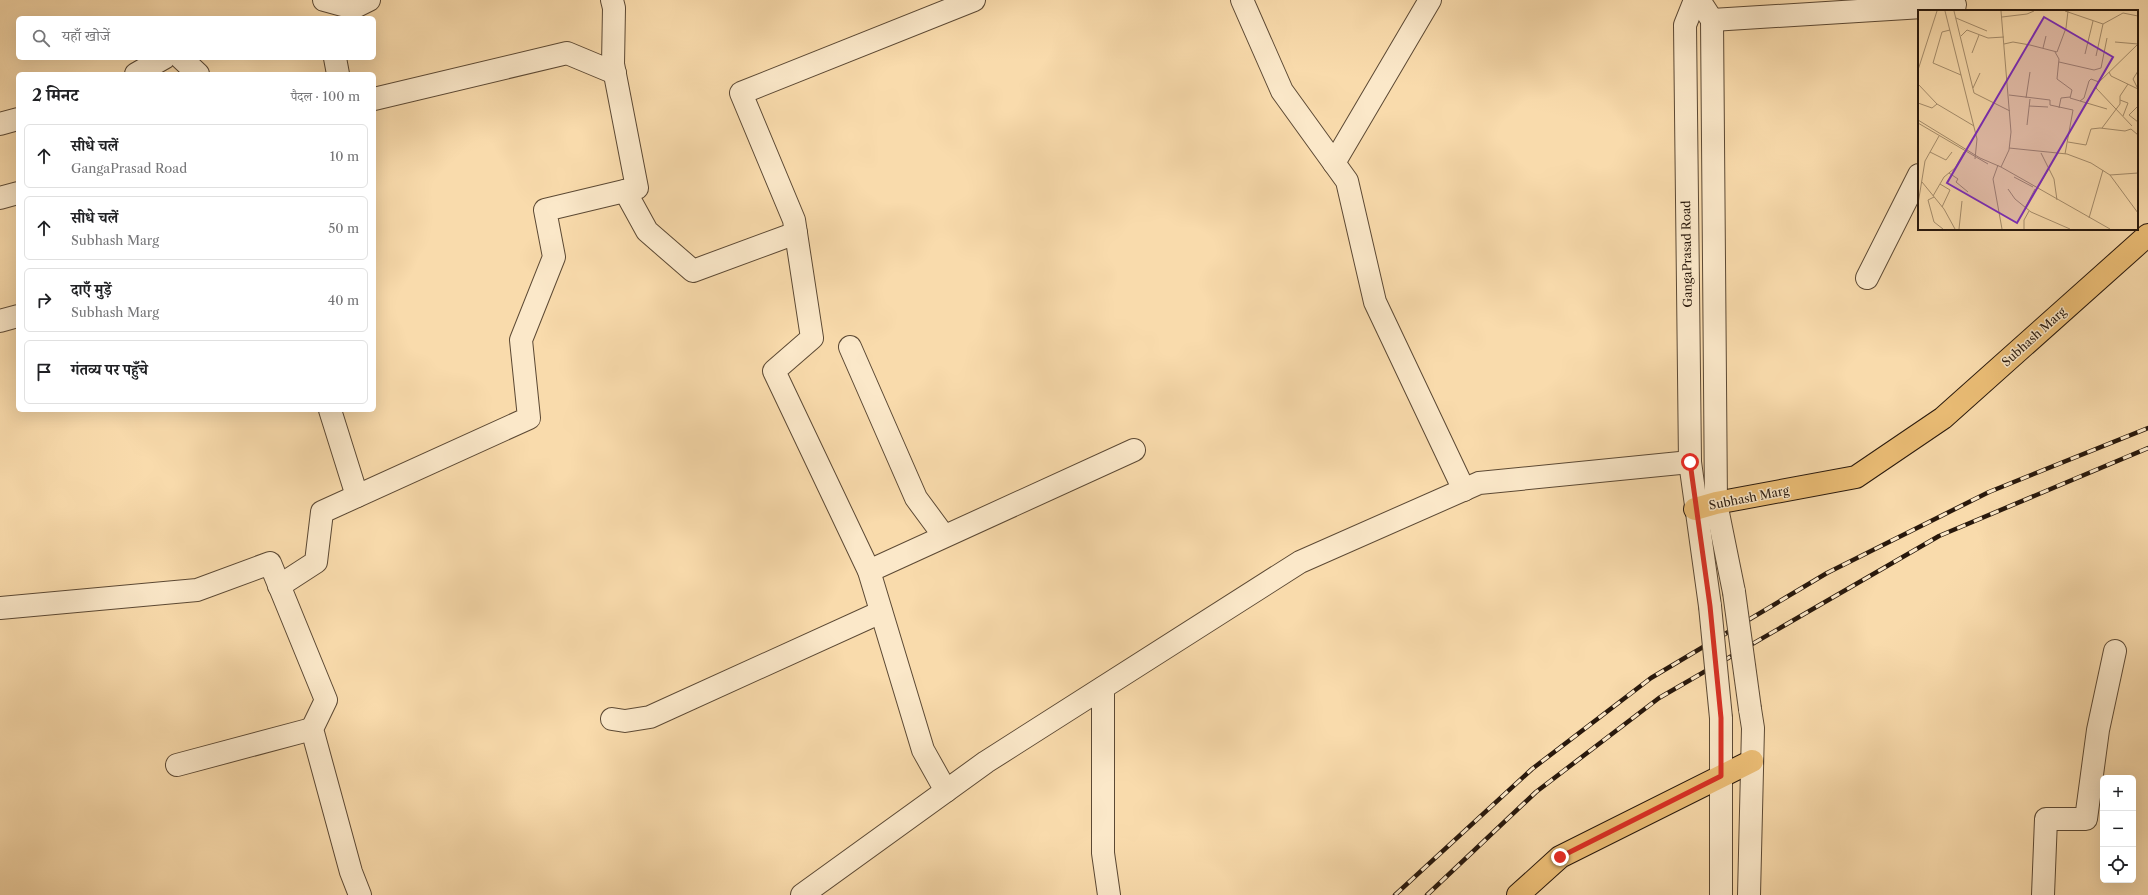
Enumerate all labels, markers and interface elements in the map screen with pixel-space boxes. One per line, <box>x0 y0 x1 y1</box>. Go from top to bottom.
inset map <box>1918 10 2138 230</box>
search box <box>16 16 376 60</box>
text: यहाँ खोजें <box>62 26 110 45</box>
icon: search <box>30 27 52 49</box>
text: 2 मिनट <box>32 85 79 105</box>
text: पैदल · 100 m <box>291 88 360 104</box>
text: सीधे चलें <box>71 136 118 155</box>
icon: ahead <box>33 145 55 167</box>
text: 10 m <box>330 148 359 164</box>
text: GangaPrasad Road <box>71 160 187 176</box>
street label: GangaPrasad Road <box>1678 200 1695 308</box>
text: सीधे चलें <box>71 208 118 227</box>
icon: ahead <box>33 217 55 239</box>
text: 50 m <box>328 220 359 236</box>
text: Subhash Marg <box>71 232 159 248</box>
text: दाएँ मुड़ें <box>71 280 111 299</box>
icon: right <box>33 289 55 311</box>
text: 40 m <box>328 292 359 308</box>
street label: Subhash Marg <box>1998 303 2069 369</box>
text: Subhash Marg <box>71 304 159 320</box>
text: गंतव्य पर पहुँचे <box>71 360 148 379</box>
icon: arrive <box>33 361 55 383</box>
route start <box>1681 453 1699 471</box>
street label: Subhash Marg <box>1708 482 1791 513</box>
map controls <box>2100 775 2136 883</box>
button: + <box>2100 775 2136 811</box>
button: − <box>2100 811 2136 847</box>
button: locate <box>2100 847 2136 883</box>
route end <box>1551 848 1569 866</box>

